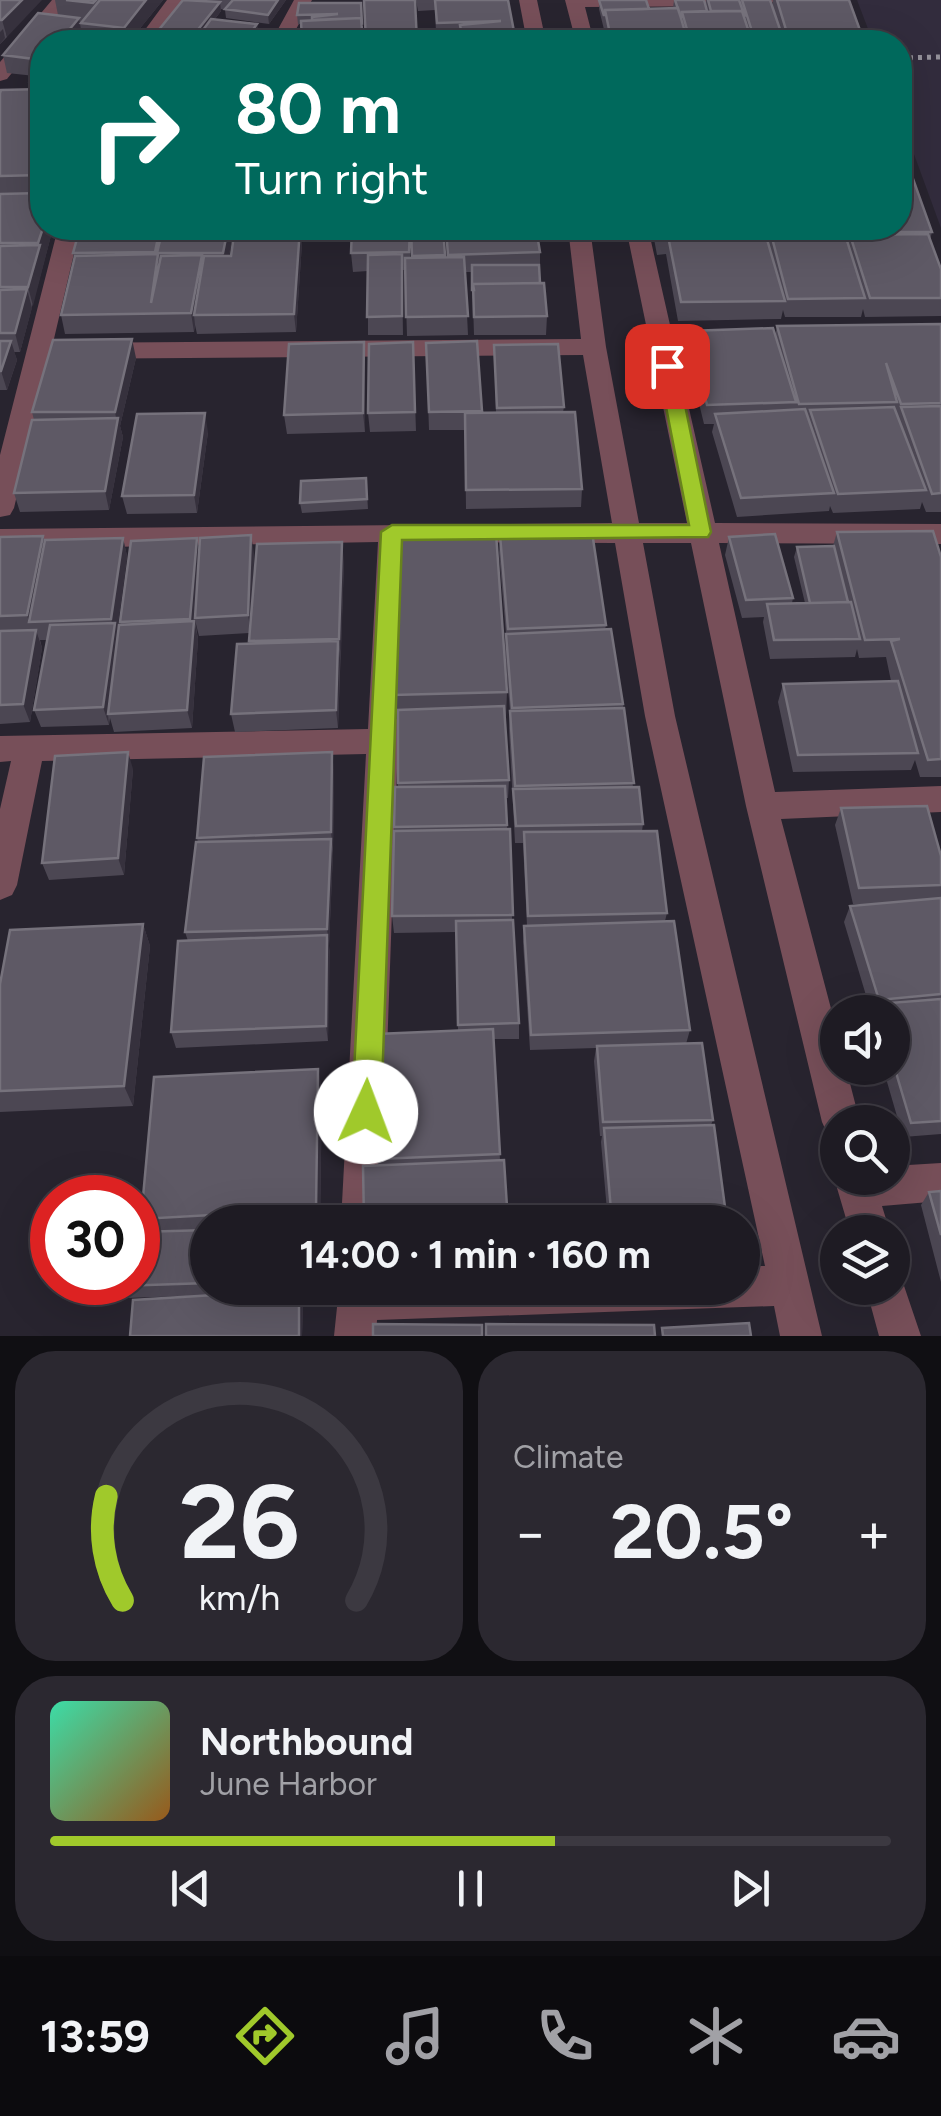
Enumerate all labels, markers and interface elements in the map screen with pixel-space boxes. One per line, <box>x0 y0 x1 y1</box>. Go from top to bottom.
text: 80 m <box>235 66 401 151</box>
icon: right <box>70 70 200 200</box>
text: Turn right <box>235 151 428 205</box>
pin <box>625 324 710 409</box>
icon: arrive <box>640 339 695 394</box>
map controls <box>820 995 910 1305</box>
button: sound <box>820 995 910 1085</box>
position arrow <box>314 1060 418 1164</box>
button: search <box>820 1105 910 1195</box>
speed limit sign: 30 <box>30 1175 160 1305</box>
button: layers <box>820 1215 910 1305</box>
text: 14:00 · 1 min · 160 m <box>299 1232 651 1278</box>
text: Climate <box>513 1438 624 1476</box>
text: 26 <box>179 1459 299 1584</box>
text: 20.5° <box>611 1487 793 1577</box>
text: − <box>513 1500 547 1566</box>
text: + <box>857 1500 891 1566</box>
text: km/h <box>198 1576 280 1619</box>
text: Northbound <box>200 1719 413 1765</box>
text: June Harbor <box>200 1765 377 1803</box>
icon: previous <box>163 1861 218 1916</box>
icon: pause <box>443 1861 498 1916</box>
icon: next <box>723 1861 778 1916</box>
icon: directions <box>230 2001 300 2071</box>
icon: music <box>380 2001 450 2071</box>
icon: phone <box>530 2001 600 2071</box>
icon: climate <box>681 2001 751 2071</box>
icon: car <box>831 2001 901 2071</box>
text: 13:59 <box>40 2009 150 2063</box>

